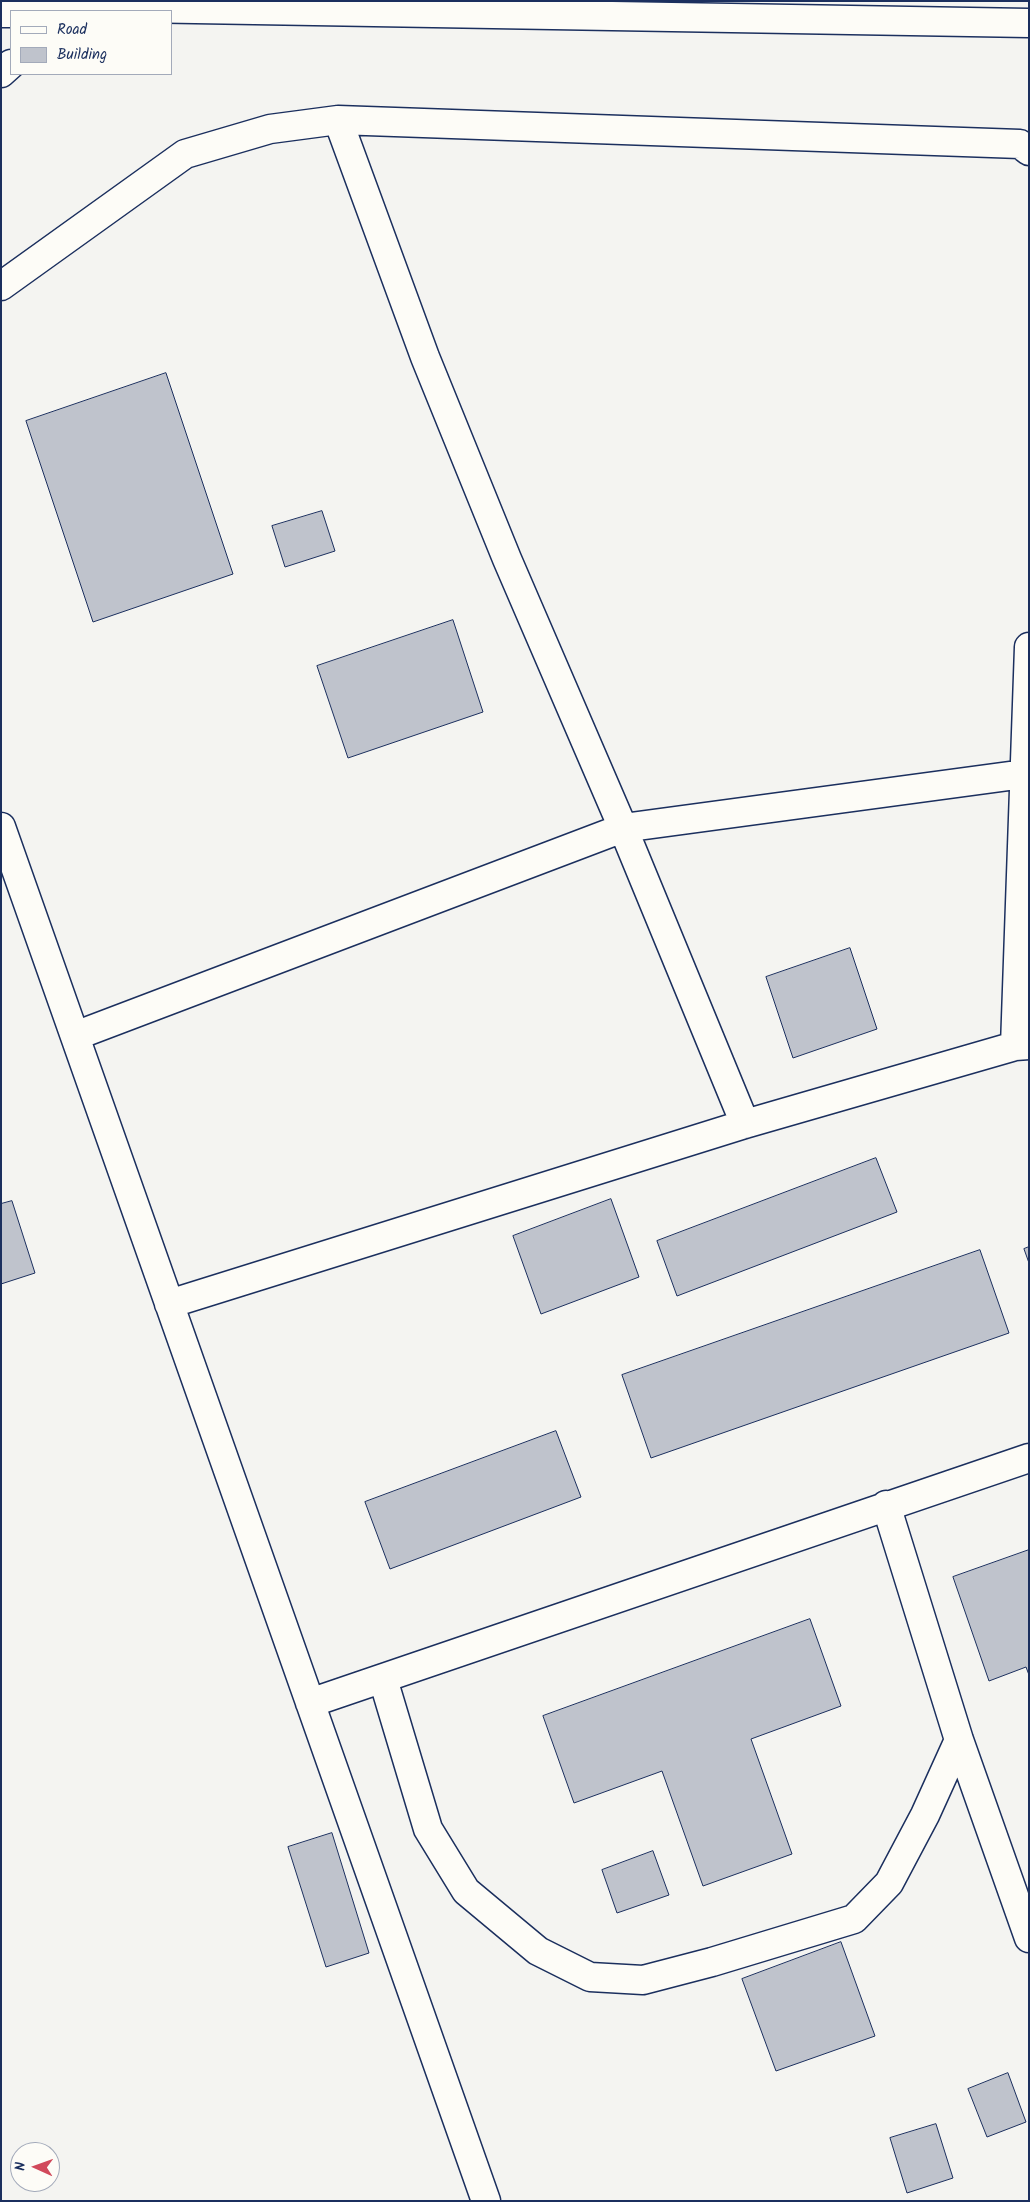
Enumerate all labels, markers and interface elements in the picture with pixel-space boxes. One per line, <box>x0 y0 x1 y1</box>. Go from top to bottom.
legend <box>10 10 172 75</box>
text: Road <box>57 18 87 42</box>
text: Building <box>57 43 107 67</box>
north arrow <box>10 2142 60 2192</box>
text: N <box>10 2162 32 2171</box>

